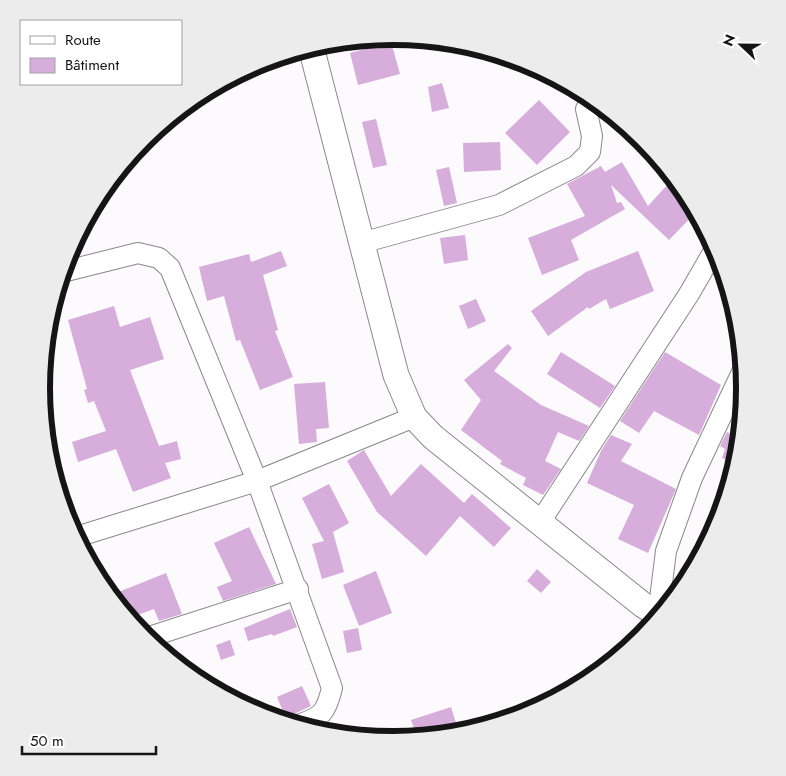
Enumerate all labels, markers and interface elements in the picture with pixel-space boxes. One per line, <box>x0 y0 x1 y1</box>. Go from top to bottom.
legend <box>20 20 182 85</box>
north arrow <box>716 20 766 70</box>
text: Route <box>65 29 101 51</box>
text: N <box>718 31 740 49</box>
text: Bâtiment <box>65 54 119 76</box>
scale bar <box>22 724 156 756</box>
text: 50 m <box>30 730 64 752</box>

